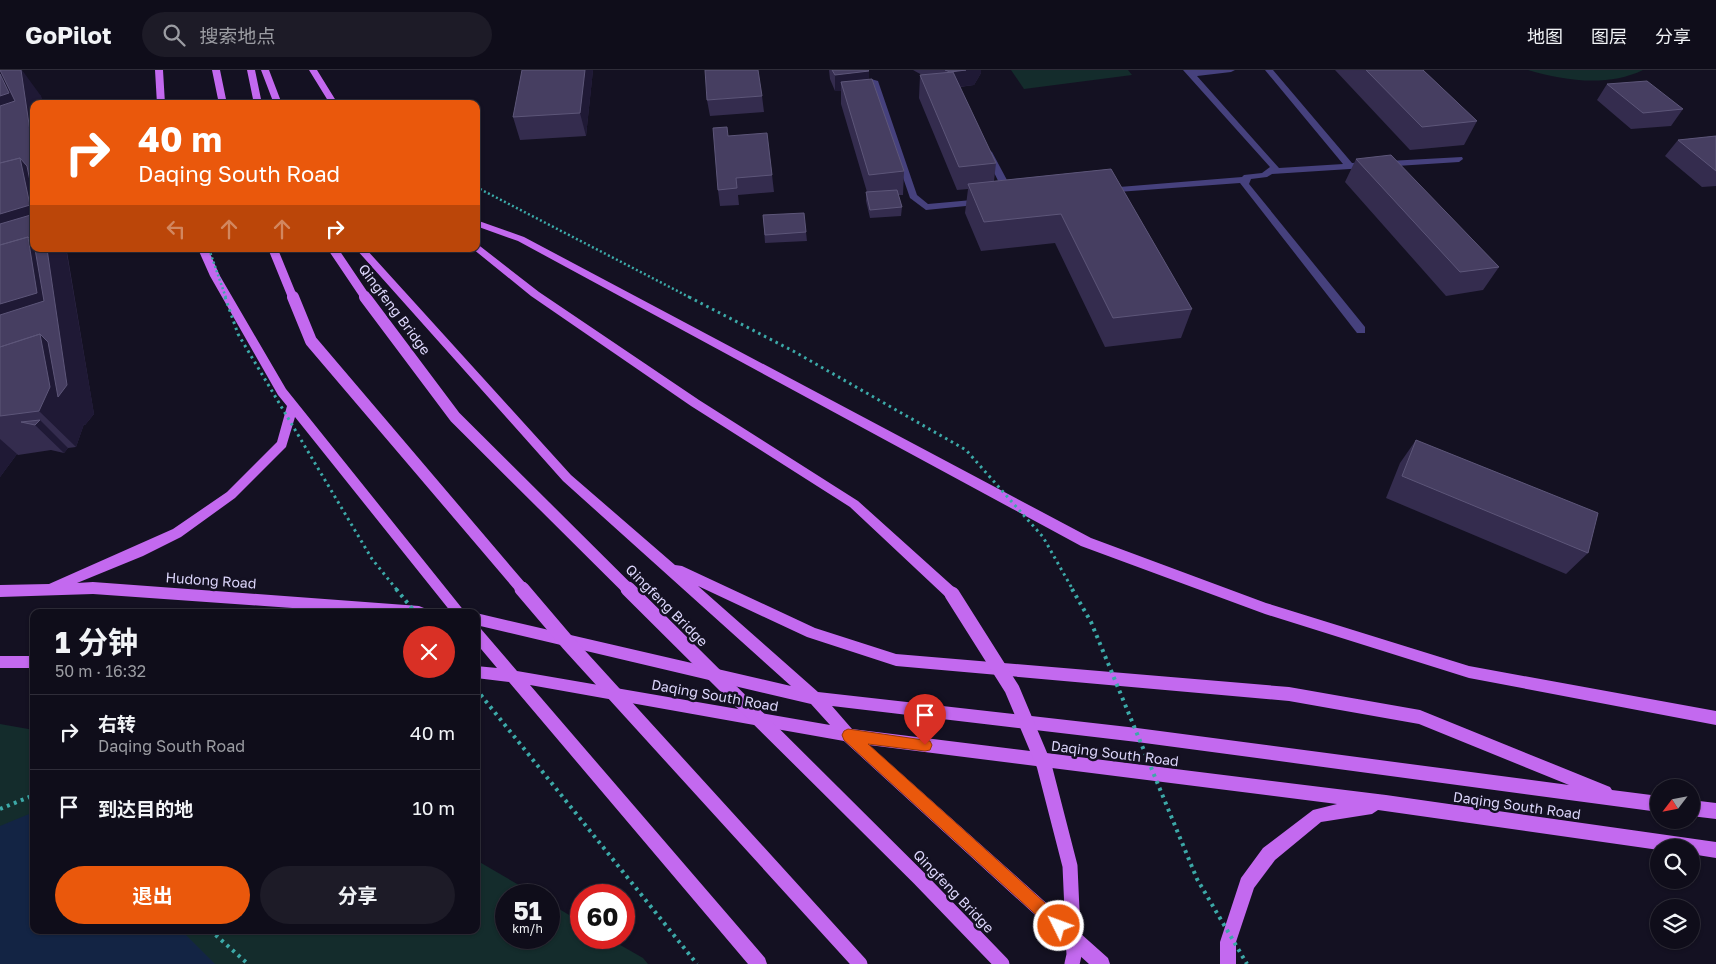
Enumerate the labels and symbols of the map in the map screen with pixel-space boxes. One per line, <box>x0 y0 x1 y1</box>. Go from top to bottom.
street label: Qingfeng Bridge <box>355 260 435 358</box>
street label: Qingfeng Bridge <box>622 560 712 650</box>
street label: Hudong Road <box>165 568 257 592</box>
street label: Daqing South Road <box>650 675 780 715</box>
pin <box>904 694 946 745</box>
street label: Daqing South Road <box>1050 737 1180 769</box>
north arrow <box>1650 779 1700 829</box>
street label: Daqing South Road <box>1452 788 1582 822</box>
street label: Qingfeng Bridge <box>910 846 998 936</box>
speed limit sign: 60 <box>570 884 635 949</box>
position arrow <box>1032 899 1084 951</box>

